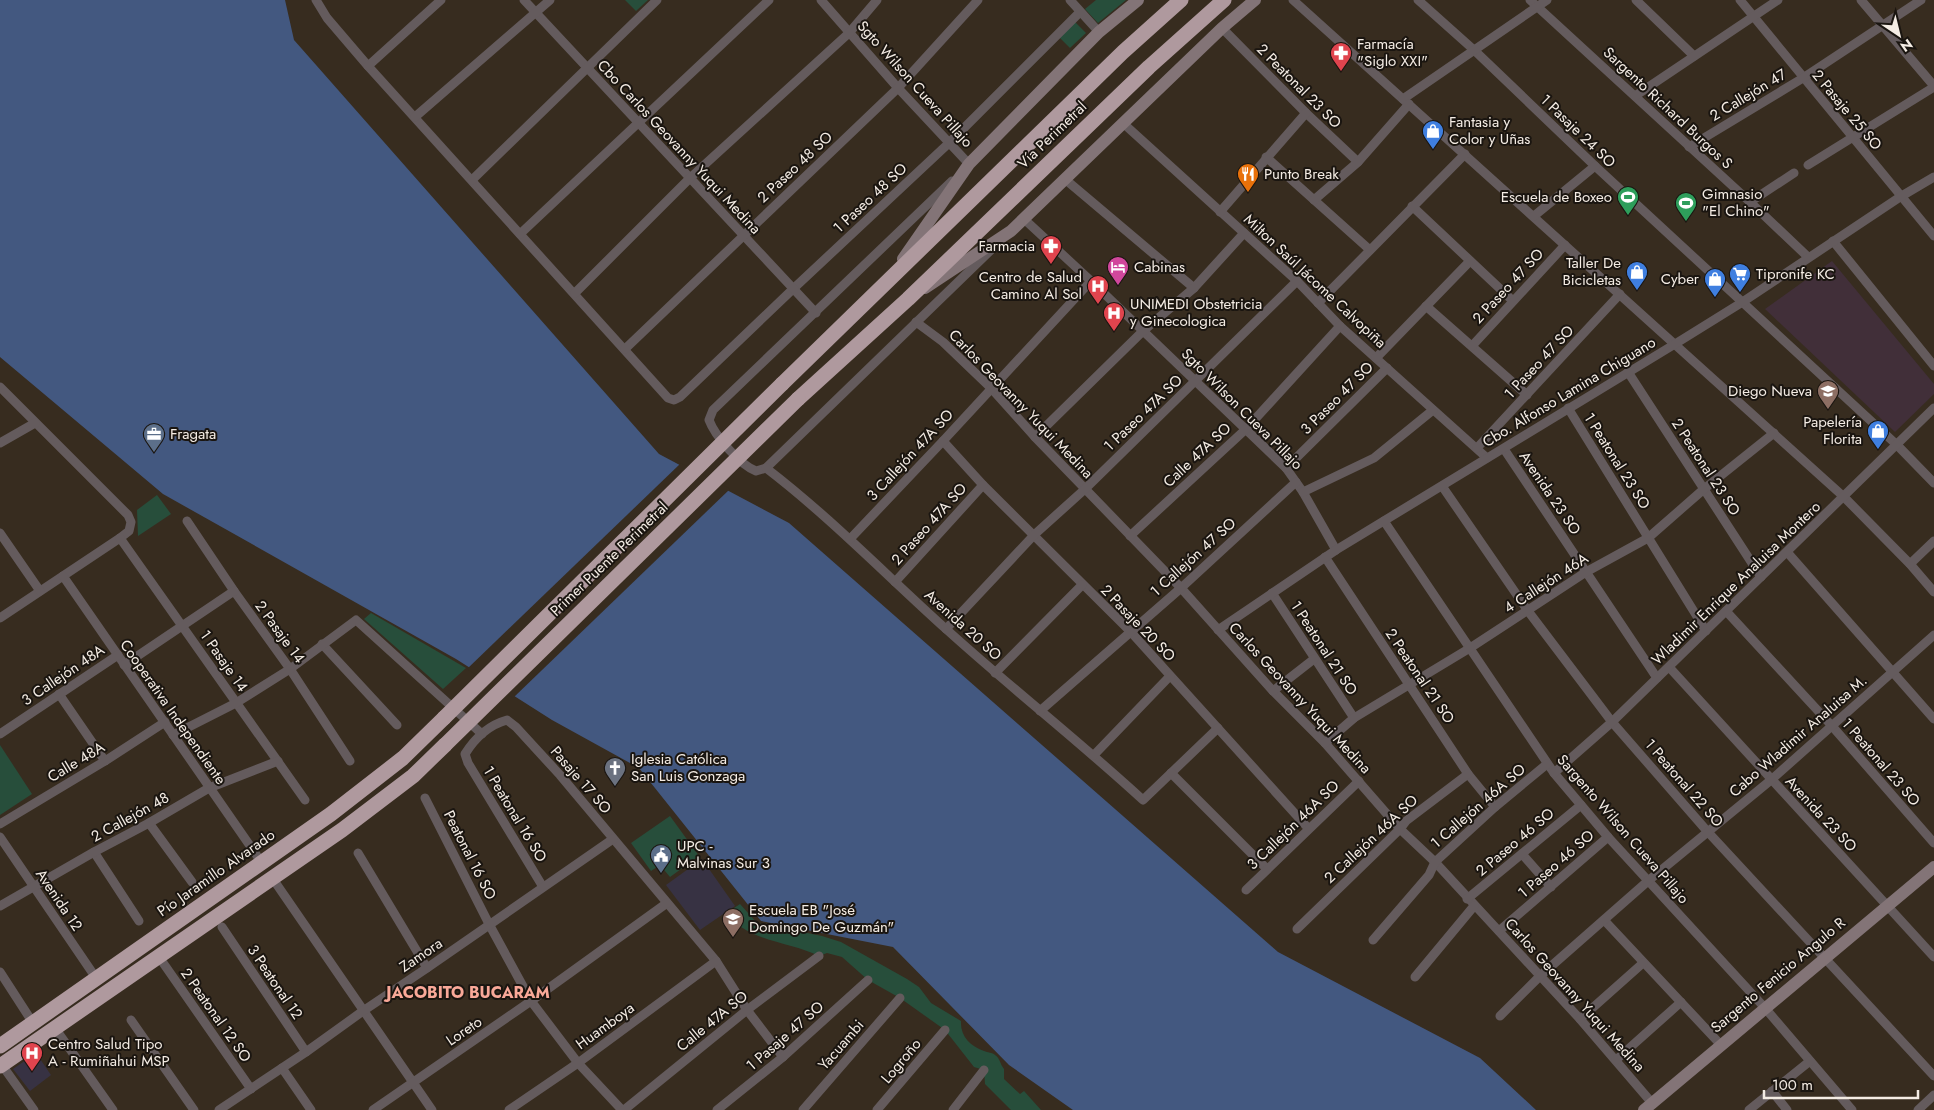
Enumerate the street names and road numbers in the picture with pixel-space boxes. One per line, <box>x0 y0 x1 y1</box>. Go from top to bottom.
street label: Sgto Wilson Cueva Pillajo <box>852 16 978 152</box>
street label: 2 Peatonal 23 SO <box>1252 39 1346 133</box>
street label: Sargento Richard Burgos S <box>1598 42 1738 174</box>
street label: Cbo Carlos Geovanny Yuqui Medina <box>592 55 766 239</box>
street label: 2 Callejón 47 <box>1705 63 1791 127</box>
street label: 2 Pasaje 25 SO <box>1807 65 1887 155</box>
street label: 1 Pasaje 24 SO <box>1535 89 1621 173</box>
street label: Vía Perimetral <box>1012 96 1092 174</box>
street label: 2 Paseo 48 SO <box>752 126 838 208</box>
street label: 1 Paseo 48 SO <box>828 158 912 238</box>
street label: Milton Saúl Jácome Calvopiña <box>1239 209 1391 353</box>
street label: 2 Paseo 47 SO <box>1467 243 1549 328</box>
street label: 1 Paseo 47 SO <box>1499 320 1579 404</box>
street label: Carlos Geovanny Yuqui Medina <box>944 324 1098 484</box>
street label: Cbo. Alfonso Lamina Chiguano <box>1478 331 1660 453</box>
street label: Sgto Wilson Cueva Pillajo <box>1176 343 1308 475</box>
street label: 3 Paseo 47 SO <box>1296 356 1379 439</box>
street label: 1 Paseo 47A SO <box>1099 369 1188 456</box>
street label: 3 Callejón 47A SO <box>861 404 959 506</box>
street label: 1 Peatonal 23 SO <box>1579 408 1656 514</box>
street label: 2 Peatonal 23 SO <box>1666 414 1746 520</box>
street label: Calle 47A SO <box>1158 417 1236 492</box>
street label: Avenida 23 SO <box>1514 447 1586 539</box>
street label: 2 Paseo 47A SO <box>886 478 972 570</box>
street label: Wladimir Enrique Analuisa Montero <box>1646 496 1826 670</box>
street label: Primer Puente Perimetral <box>545 497 673 621</box>
street label: 1 Callejón 47 SO <box>1145 512 1241 602</box>
street label: 4 Callejón 46A <box>1499 547 1593 619</box>
street label: 2 Pasaje 20 SO <box>1096 580 1181 666</box>
street label: Avenida 20 SO <box>919 584 1007 666</box>
street label: 2 Pasaje 14 <box>250 596 310 668</box>
street label: 1 Peatonal 21 SO <box>1285 596 1363 700</box>
street label: Carlos Geovanny Yuqui Medina <box>1224 617 1376 779</box>
street label: 2 Peatonal 21 SO <box>1380 624 1460 728</box>
street label: 1 Pasaje 14 <box>195 626 254 697</box>
street label: Cooperativa Independiente <box>115 635 232 789</box>
street label: 3 Callejón 48A <box>17 639 109 711</box>
street label: Cabo Wladimir Analuisa M. <box>1724 670 1872 802</box>
street label: 1 Peatonal 23 SO <box>1837 713 1926 811</box>
street label: 1 Peatonal 22 SO <box>1639 734 1729 832</box>
street label: Calle 48A <box>43 736 109 788</box>
street label: Pasaje 17 SO <box>545 741 617 819</box>
street label: Sargento Wilson Cueva Pillajo <box>1552 749 1694 909</box>
street label: 1 Callejón 46A SO <box>1426 758 1530 854</box>
street label: 1 Peatonal 16 SO <box>478 762 553 866</box>
street label: Avenida 23 SO <box>1780 771 1862 857</box>
street label: 3 Callejón 46A SO <box>1242 775 1344 875</box>
street label: 2 Callejón 48 <box>87 786 173 848</box>
street label: 2 Callejón 46A SO <box>1319 789 1423 888</box>
street label: 2 Paseo 46 SO <box>1471 802 1559 881</box>
street label: Peatonal 16 SO <box>438 807 502 904</box>
street label: Pío Jaramillo Alvarado <box>153 824 279 922</box>
street label: 1 Paseo 46 SO <box>1513 825 1599 903</box>
street label: Avenida 12 <box>30 865 88 935</box>
street label: Sargento Fenicio Angulo R <box>1706 912 1851 1038</box>
street label: Carlos Geovanny Yuqui Medina <box>1500 913 1650 1077</box>
street label: Zamora <box>395 933 447 977</box>
street label: 3 Peatonal 12 <box>242 940 308 1024</box>
street label: 2 Peatonal 12 SO <box>175 963 257 1067</box>
street label: Calle 47A SO <box>672 985 753 1057</box>
street label: 1 Pasaje 47 SO <box>741 996 829 1076</box>
street label: Huamboya <box>571 997 639 1055</box>
street label: Loreto <box>442 1011 486 1051</box>
street label: Yacuambi <box>813 1015 869 1075</box>
street label: Logroño <box>876 1034 926 1088</box>

